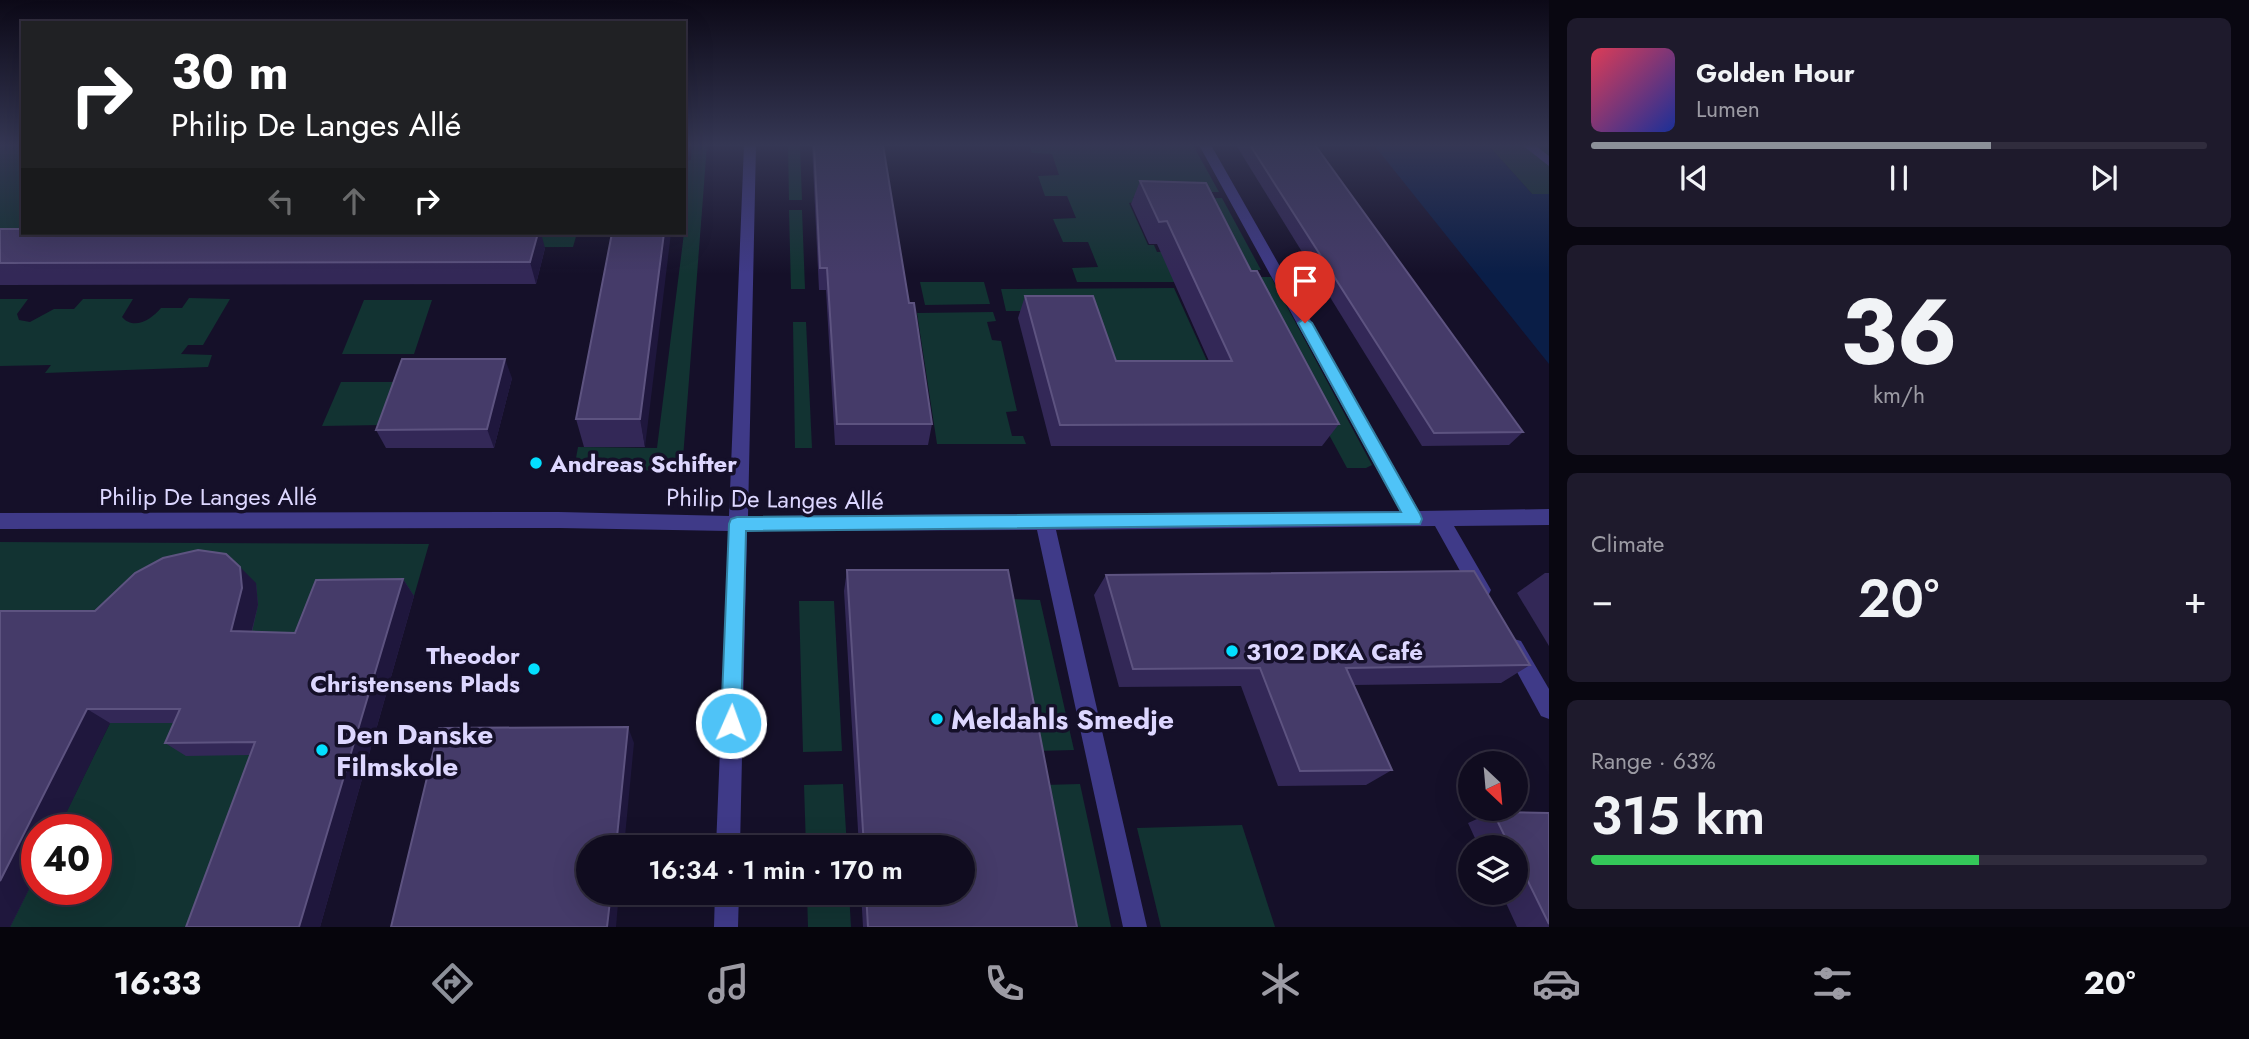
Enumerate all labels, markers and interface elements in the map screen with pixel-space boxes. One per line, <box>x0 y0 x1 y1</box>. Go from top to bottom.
text: 30 m <box>171 37 289 107</box>
icon: right <box>56 49 147 140</box>
text: Golden Hour <box>1696 54 1855 92</box>
text: Lumen <box>1696 92 1760 126</box>
text: Philip De Langes Allé <box>171 102 461 148</box>
icon: previous <box>1675 159 1713 197</box>
icon: pause <box>1880 159 1918 197</box>
icon: next <box>2085 159 2123 197</box>
icon: left <box>262 182 300 220</box>
icon: ahead <box>335 182 373 220</box>
icon: right <box>408 182 446 220</box>
pin <box>1275 251 1335 323</box>
icon: arrive <box>1286 262 1324 300</box>
text: 36 <box>1840 267 1958 398</box>
text: km/h <box>1873 378 1925 412</box>
place label: Andreas Schifter <box>549 446 737 481</box>
marker: Andreas Schifter <box>528 455 544 471</box>
street label: Philip De Langes Allé <box>99 479 317 514</box>
street label: Philip De Langes Allé <box>666 480 884 518</box>
text: Climate <box>1591 527 1664 561</box>
text: 20° <box>1858 561 1939 637</box>
text: − <box>1591 572 1613 627</box>
text: + <box>2184 572 2207 627</box>
place label: 3102 DKA Café <box>1246 634 1423 669</box>
place label: Theodor Christensens Plads <box>310 638 520 701</box>
marker: 3102 DKA Café <box>1224 643 1240 659</box>
marker: Theodor Christensens Plads <box>526 661 542 677</box>
position arrow <box>694 686 768 760</box>
place label: Meldahls Smedje <box>951 699 1174 740</box>
marker: Meldahls Smedje <box>929 711 945 727</box>
place label: Den Danske Filmskole <box>336 714 493 787</box>
marker: Den Danske Filmskole <box>314 742 330 758</box>
text: Range · 63% <box>1591 744 1716 778</box>
north arrow <box>1458 751 1528 821</box>
map controls <box>1458 751 1528 905</box>
text: 315 km <box>1591 778 1765 854</box>
speed limit sign: 40 <box>21 814 112 905</box>
button: layers <box>1458 835 1528 905</box>
text: 16:34 · 1 min · 170 m <box>648 851 903 889</box>
icon: directions <box>428 959 477 1008</box>
icon: music <box>704 959 753 1008</box>
icon: phone <box>980 959 1029 1008</box>
icon: climate <box>1256 959 1305 1008</box>
icon: car <box>1532 959 1581 1008</box>
icon: filters <box>1808 959 1857 1008</box>
text: 16:33 <box>113 960 201 1006</box>
text: 20° <box>2084 960 2135 1006</box>

